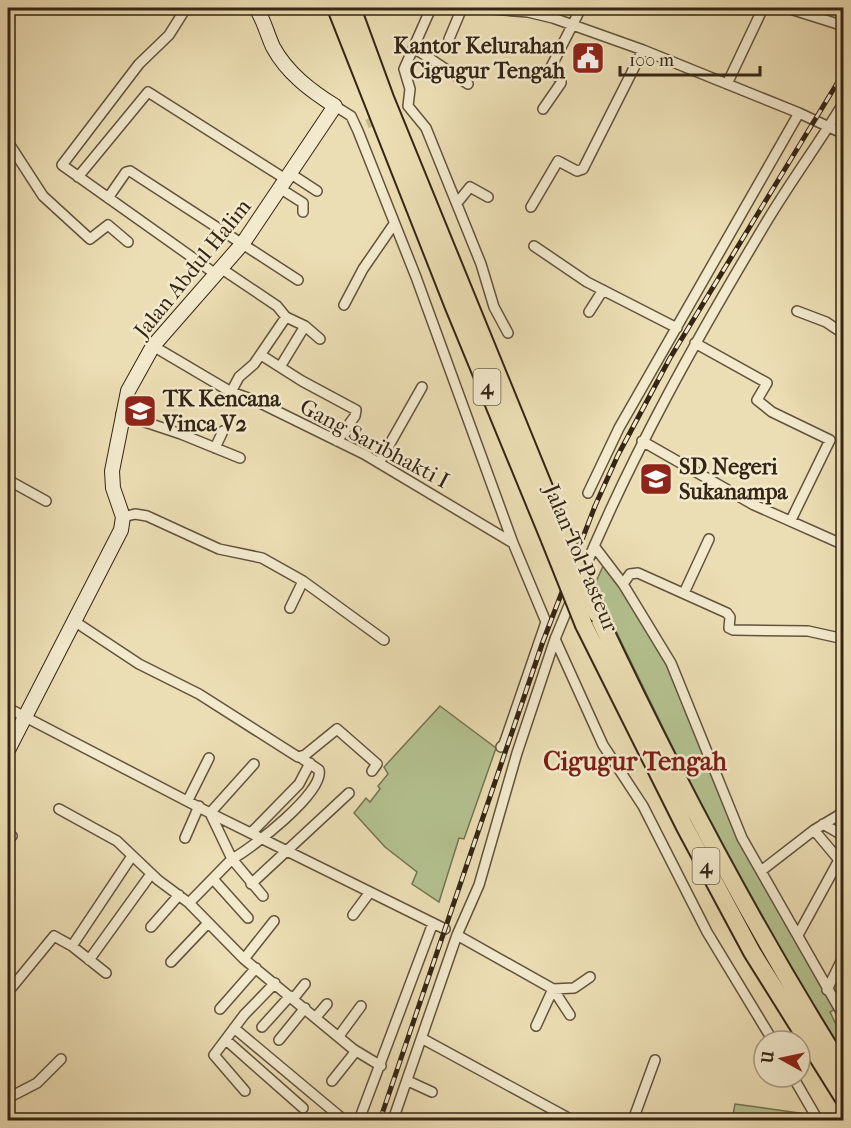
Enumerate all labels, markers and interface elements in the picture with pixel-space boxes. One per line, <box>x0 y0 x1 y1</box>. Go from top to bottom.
place label: Kantor Kelurahan Cigugur Tengah <box>393 33 566 84</box>
scale bar <box>620 39 760 77</box>
public building icon: Kantor Kelurahan Cigugur Tengah <box>570 40 606 76</box>
text: 100 m <box>629 50 674 71</box>
street label: Jalan Abdul Halim <box>128 193 257 345</box>
road number: 4 <box>474 369 500 405</box>
place label: TK Kencana Vinca V2 <box>162 386 281 437</box>
school or university icon: TK Kencana Vinca V2 <box>122 393 158 429</box>
street label: Gang Saribhakti I <box>296 394 454 494</box>
place label: SD Negeri Sukanampa <box>679 454 788 505</box>
school or university icon: SD Negeri Sukanampa <box>638 461 674 497</box>
street label: Jalan Tol Pasteur <box>537 479 624 637</box>
district label: Cigugur Tengah <box>543 746 727 777</box>
road number: 4 <box>692 848 720 884</box>
north arrow <box>752 1029 812 1089</box>
text: U <box>757 1049 778 1065</box>

